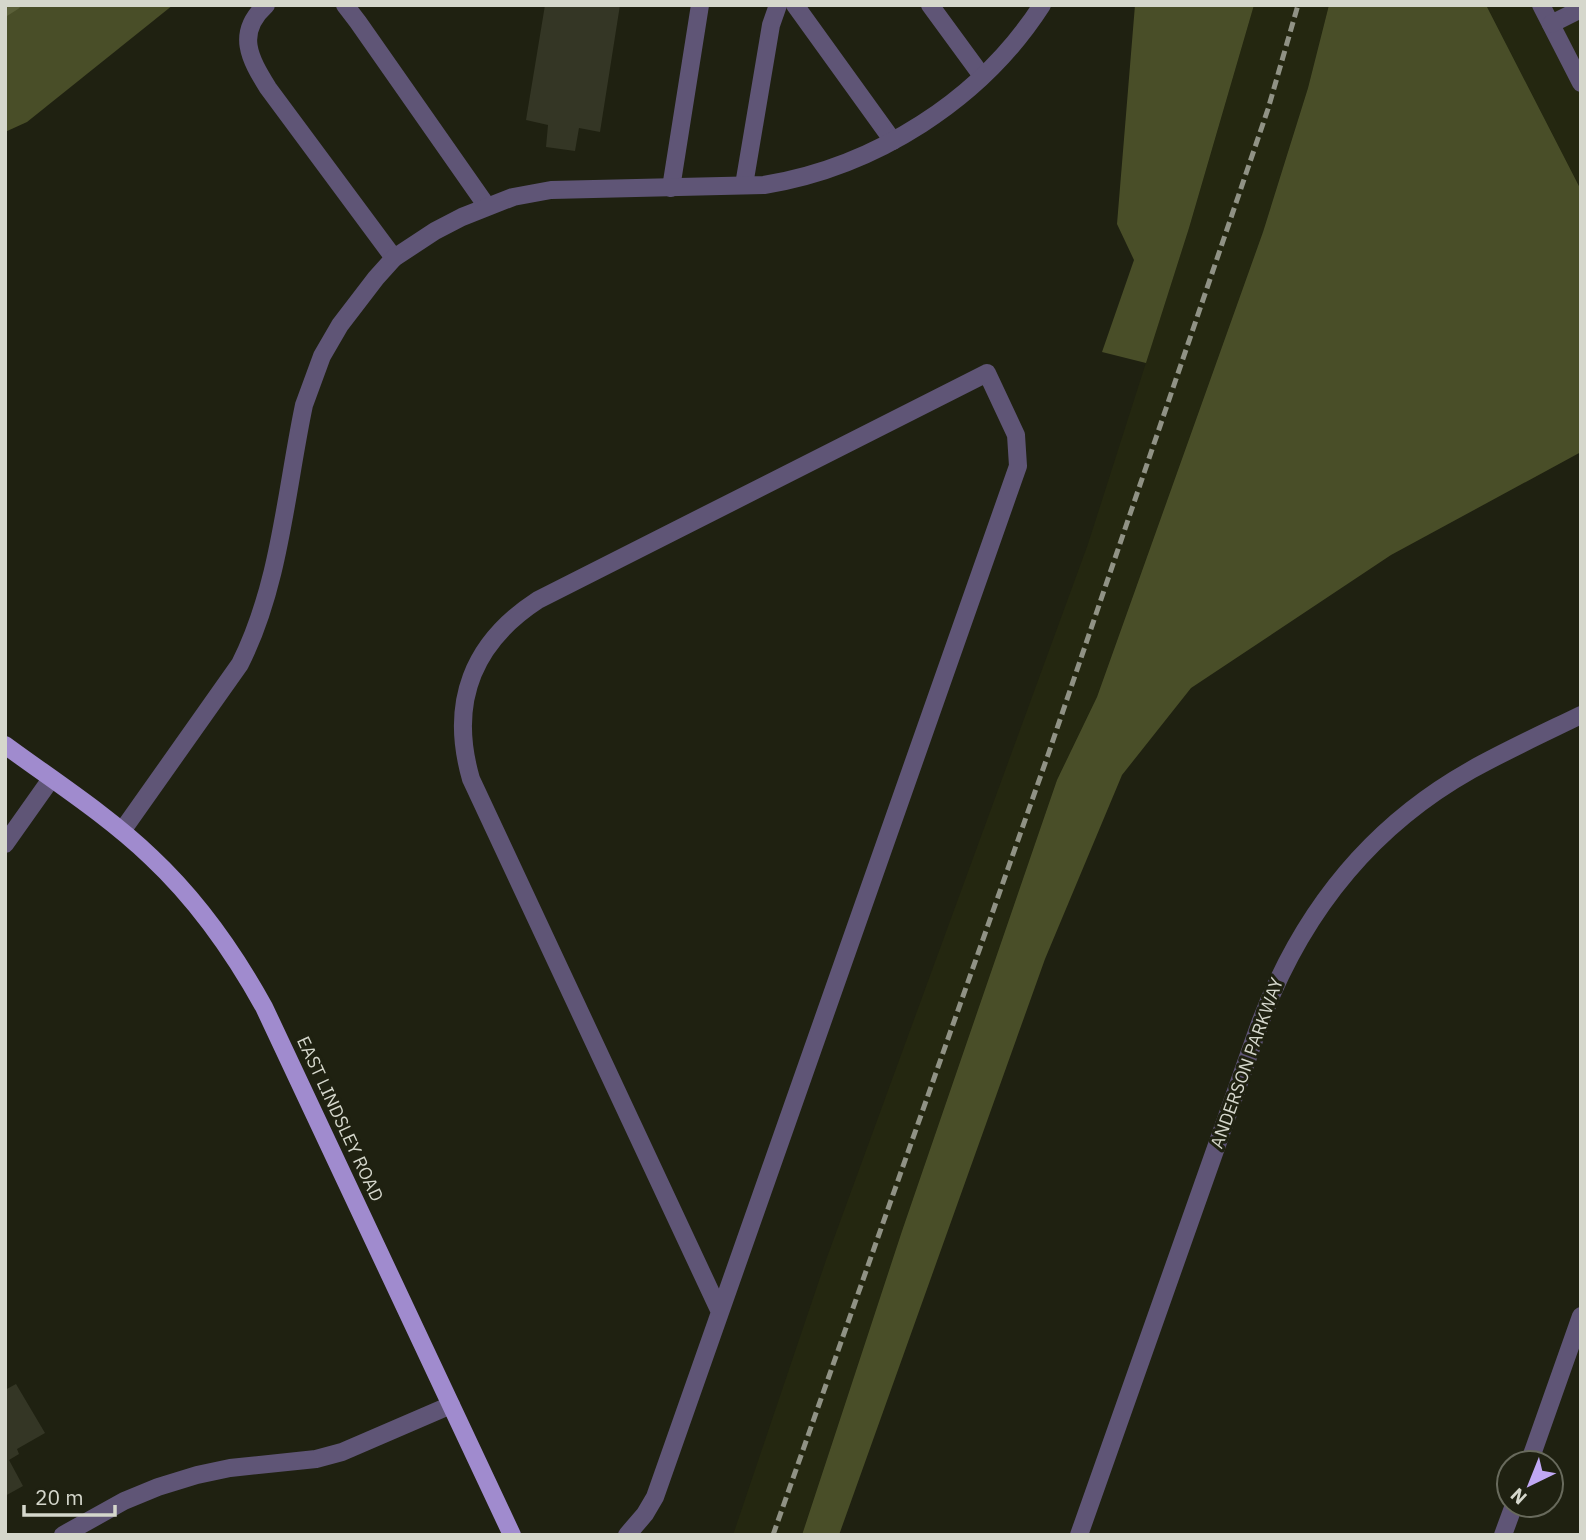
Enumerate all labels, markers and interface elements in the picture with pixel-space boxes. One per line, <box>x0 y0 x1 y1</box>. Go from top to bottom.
street label: ANDERSON PARKWAY <box>1205 974 1288 1151</box>
street label: EAST LINDSLEY ROAD <box>292 1032 389 1205</box>
north arrow <box>1495 1449 1565 1519</box>
scale bar <box>24 1474 116 1518</box>
text: 20 m <box>35 1483 84 1511</box>
text: N <box>1505 1483 1532 1510</box>

